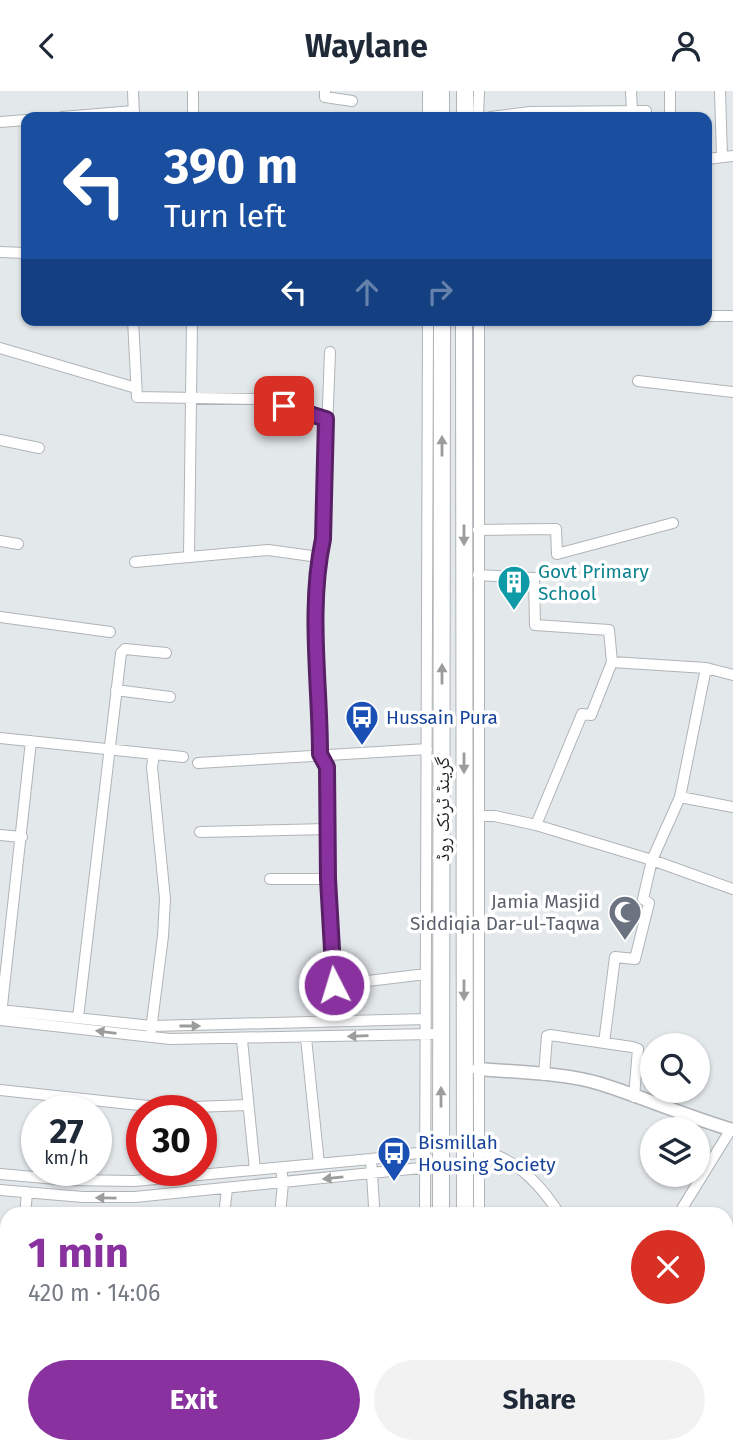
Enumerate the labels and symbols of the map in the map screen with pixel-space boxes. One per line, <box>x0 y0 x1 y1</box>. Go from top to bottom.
pin <box>254 376 314 436</box>
one-way arrow <box>436 435 448 457</box>
one-way arrow <box>458 525 470 547</box>
place label: Govt Primary School <box>538 560 650 605</box>
building icon: Govt Primary School <box>495 563 533 612</box>
one-way arrow <box>436 663 448 685</box>
bus stop icon: Hussain Pura <box>343 698 381 747</box>
place label: Hussain Pura <box>386 706 498 729</box>
one-way arrow <box>458 752 470 774</box>
street label: گرینڈ ٹرنک روڈ <box>431 756 454 861</box>
place label: Jamia Masjid Siddiqia Dar-ul-Taqwa <box>410 890 600 935</box>
mosque icon: Jamia Masjid Siddiqia Dar-ul-Taqwa <box>606 893 644 942</box>
position arrow <box>297 948 371 1022</box>
one-way arrow <box>458 980 470 1002</box>
one-way arrow <box>179 1020 201 1032</box>
one-way arrow <box>95 1027 117 1038</box>
one-way arrow <box>347 1031 369 1042</box>
one-way arrow <box>435 1086 447 1108</box>
speed limit sign: 30 <box>126 1095 217 1186</box>
place label: Bismillah Housing Society <box>418 1131 556 1176</box>
bus stop icon: Bismillah Housing Society <box>375 1134 413 1183</box>
one-way arrow <box>322 1172 344 1183</box>
one-way arrow <box>95 1192 117 1203</box>

